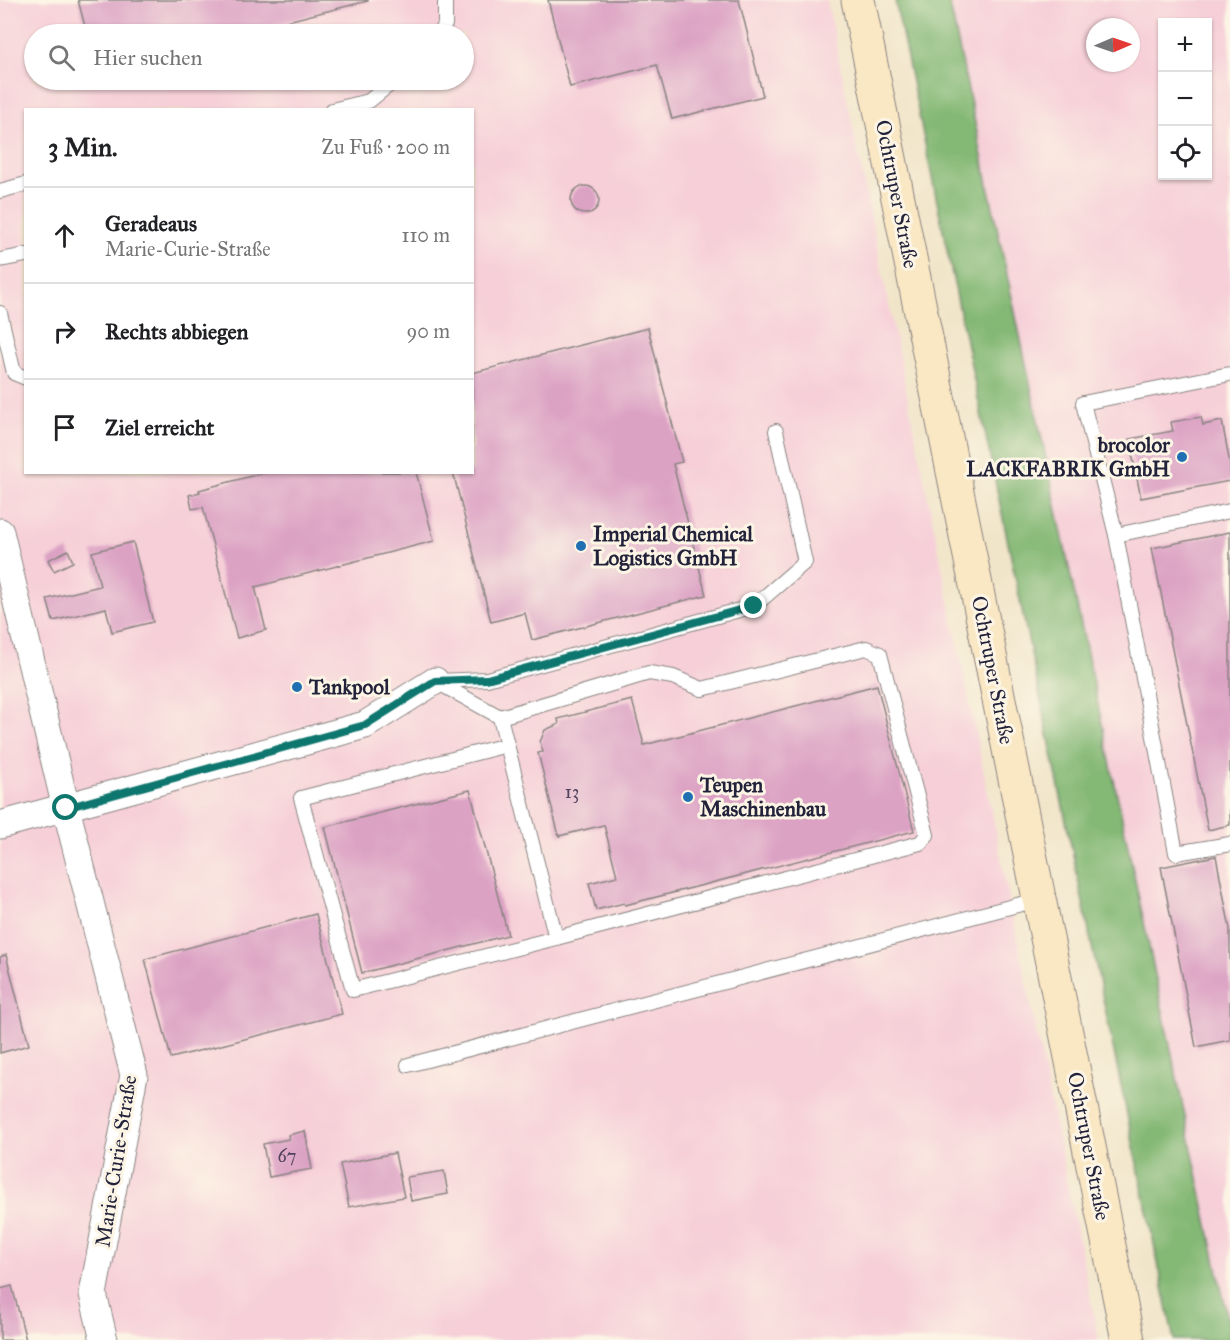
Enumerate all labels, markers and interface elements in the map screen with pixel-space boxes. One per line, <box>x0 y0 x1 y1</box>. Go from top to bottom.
north arrow <box>1086 18 1140 72</box>
map controls <box>1158 18 1212 180</box>
button: + <box>1158 18 1212 72</box>
search box <box>24 24 474 90</box>
icon: search <box>45 41 78 74</box>
text: Hier suchen <box>93 44 202 71</box>
button: − <box>1158 72 1212 126</box>
street label: Ochtruper Straße <box>870 118 924 271</box>
button: locate <box>1158 126 1212 180</box>
text: 3 Min. <box>48 131 117 163</box>
text: Zu Fuß · 200 m <box>321 135 450 159</box>
text: Geradeaus <box>105 210 197 237</box>
icon: ahead <box>48 219 81 252</box>
text: 110 m <box>402 223 450 247</box>
text: Marie-Curie-Straße <box>105 237 270 261</box>
icon: right <box>48 315 81 348</box>
text: Rechts abbiegen <box>105 318 248 345</box>
text: 90 m <box>407 319 450 343</box>
icon: arrive <box>48 411 81 444</box>
text: Ziel erreicht <box>105 414 214 441</box>
place label: brocolor LACKFABRIK GmbH <box>966 432 1171 482</box>
marker: brocolor LACKFABRIK GmbH <box>1175 450 1189 464</box>
place label: Imperial Chemical Logistics GmbH <box>593 521 754 571</box>
marker: Imperial Chemical Logistics GmbH <box>574 539 588 553</box>
route end <box>740 592 766 618</box>
street label: Ochtruper Straße <box>966 594 1020 747</box>
place label: Tankpool <box>308 674 391 700</box>
marker: Tankpool <box>290 680 304 694</box>
place label: Teupen Maschinenbau <box>699 772 827 822</box>
house number: 13 <box>565 781 579 803</box>
marker: Teupen Maschinenbau <box>681 790 695 804</box>
route start <box>52 794 78 820</box>
street label: Ochtruper Straße <box>1062 1070 1116 1223</box>
street label: Marie-Curie-Straße <box>90 1073 142 1249</box>
house number: 67 <box>278 1145 296 1167</box>

